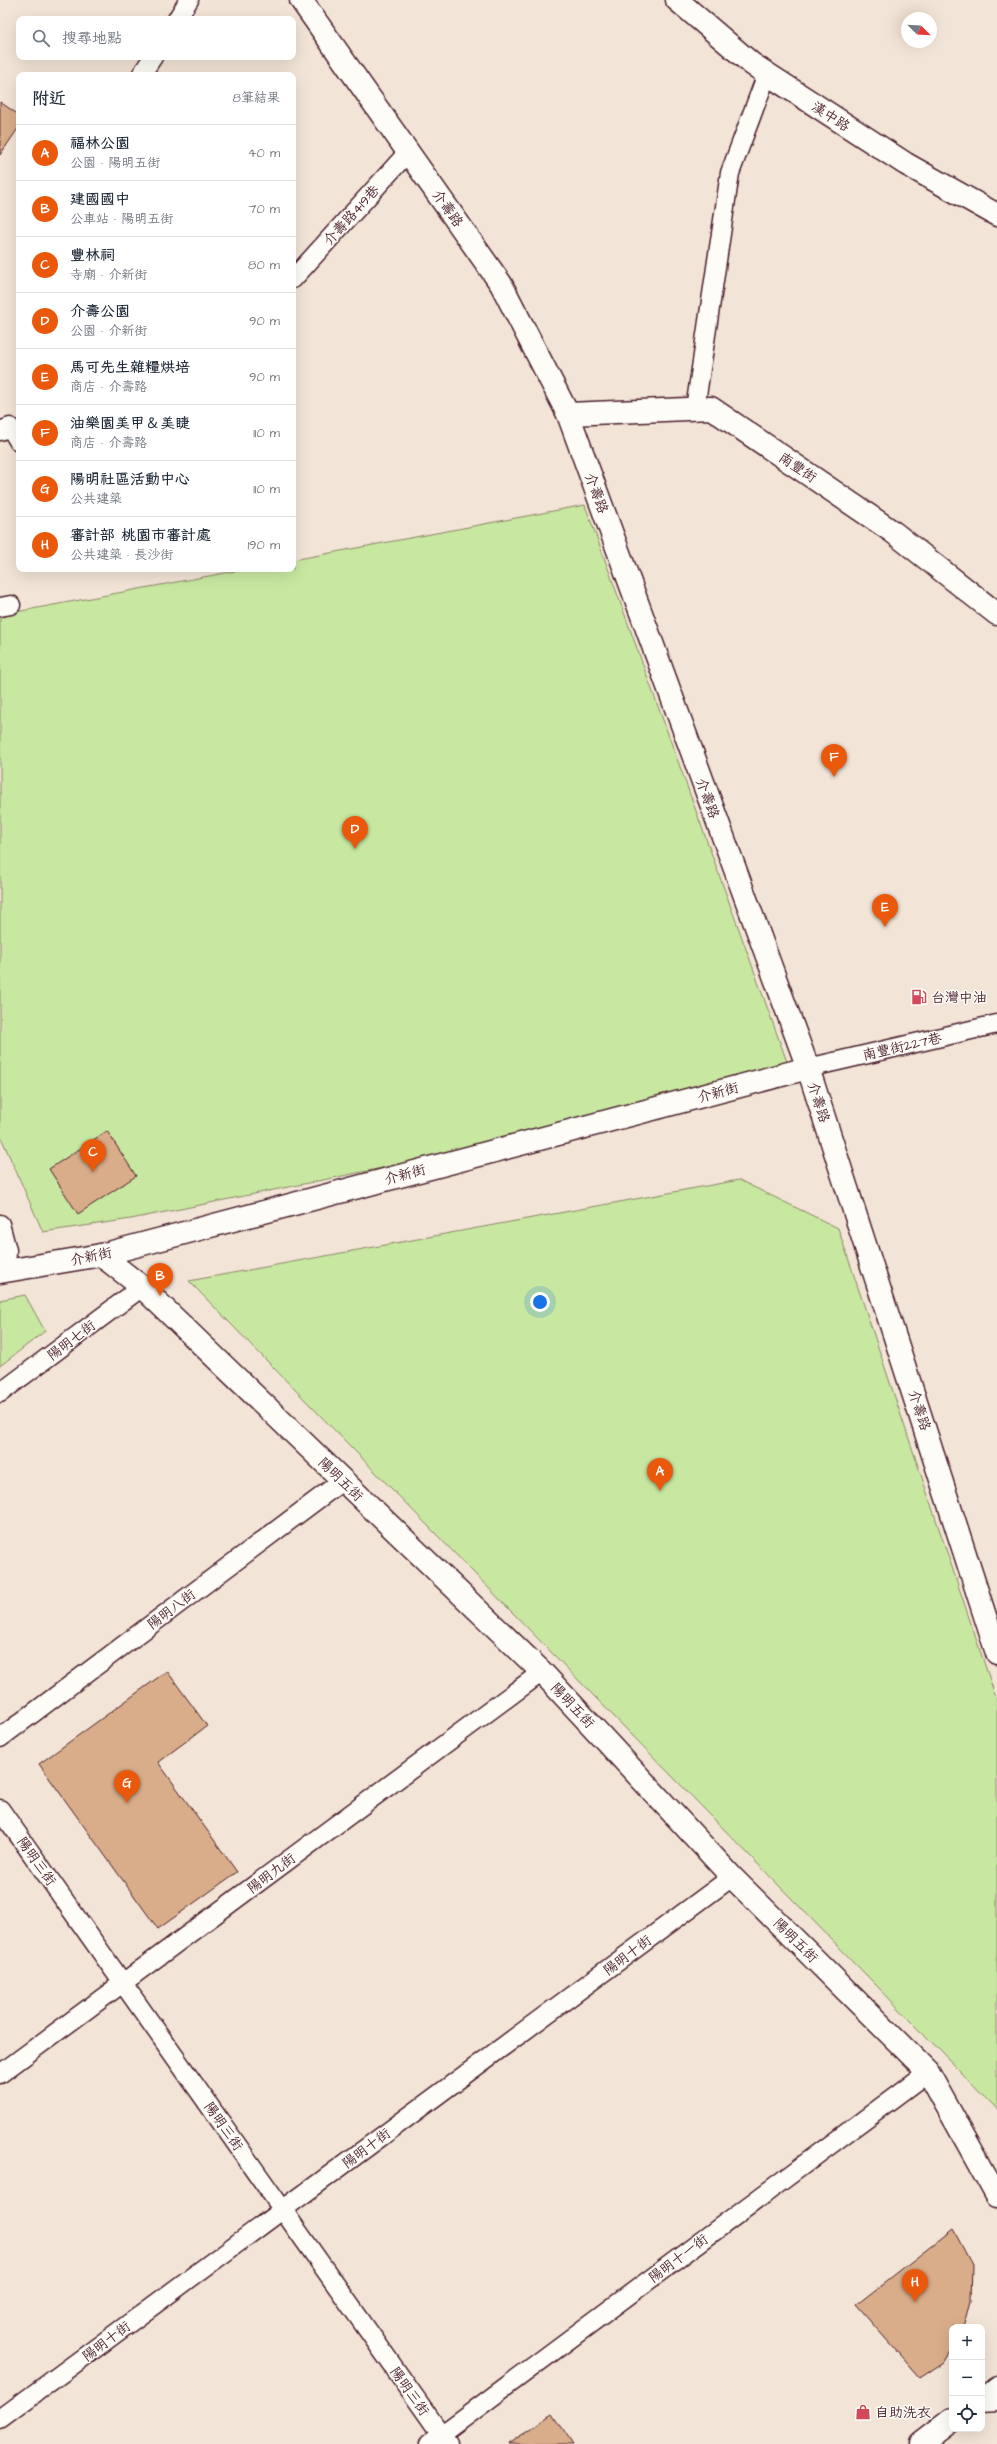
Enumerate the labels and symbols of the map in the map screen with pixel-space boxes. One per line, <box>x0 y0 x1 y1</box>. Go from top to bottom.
north arrow <box>901 12 937 48</box>
street label: 漢中路 <box>807 97 854 137</box>
street label: 介壽路419巷 <box>319 180 385 250</box>
street label: 介壽路 <box>427 186 467 232</box>
street label: 南豐街 <box>774 448 820 488</box>
street label: 介壽路 <box>579 470 613 516</box>
pin: F <box>821 744 847 777</box>
street label: 介壽路 <box>690 775 724 821</box>
pin: D <box>342 816 368 849</box>
pin: E <box>872 894 898 927</box>
fuel station icon: 台灣中油 <box>910 988 928 1006</box>
place label: 台灣中油 <box>931 988 987 1008</box>
street label: 南豐街227巷 <box>861 1028 945 1066</box>
street label: 介新街 <box>695 1078 741 1108</box>
street label: 介壽路 <box>802 1079 834 1125</box>
pin: C <box>80 1139 106 1172</box>
street label: 介新街 <box>382 1160 428 1190</box>
street label: 介新街 <box>69 1243 114 1271</box>
pin: B <box>147 1263 173 1296</box>
your location <box>530 1292 550 1312</box>
street label: 陽明七街 <box>43 1316 100 1366</box>
street label: 介壽路 <box>903 1387 935 1433</box>
street label: 陽明五街 <box>313 1453 367 1506</box>
pin: A <box>647 1458 673 1491</box>
street label: 陽明八街 <box>143 1585 200 1635</box>
street label: 陽明五街 <box>546 1678 599 1733</box>
pin: G <box>114 1770 140 1803</box>
street label: 陽明三街 <box>12 1833 60 1890</box>
street label: 陽明九街 <box>243 1849 300 1899</box>
street label: 陽明五街 <box>768 1914 822 1968</box>
street label: 陽明十街 <box>599 1931 656 1981</box>
street label: 陽明三街 <box>199 2098 247 2155</box>
street label: 陽明十街 <box>338 2124 395 2174</box>
street label: 陽明十一街 <box>645 2230 713 2288</box>
pin: H <box>902 2269 928 2302</box>
street label: 陽明十街 <box>78 2317 135 2367</box>
street label: 陽明三街 <box>385 2363 433 2420</box>
shop icon: 自助洗衣 <box>854 2403 872 2421</box>
place label: 自助洗衣 <box>875 2403 931 2423</box>

